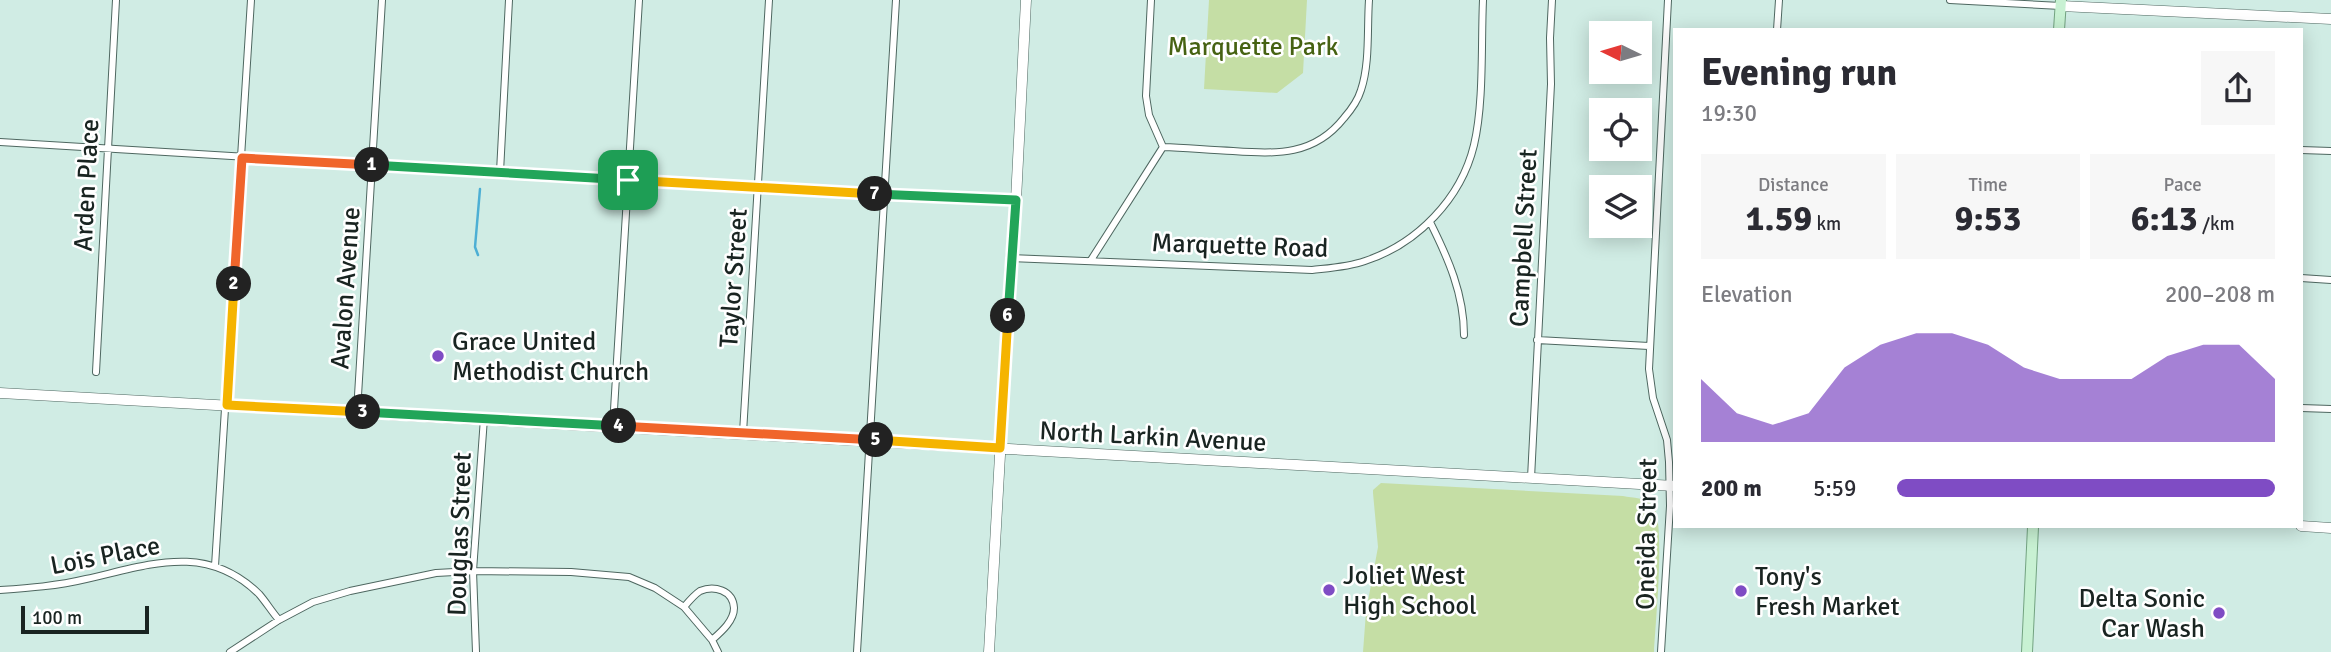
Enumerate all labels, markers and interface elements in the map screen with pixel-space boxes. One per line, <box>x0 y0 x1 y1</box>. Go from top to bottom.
north arrow <box>1589 21 1652 84</box>
map controls <box>1589 21 1652 238</box>
park label: Marquette Park <box>1167 31 1339 63</box>
text: Evening run <box>1701 49 1897 96</box>
button: share <box>2201 51 2275 125</box>
button: locate <box>1589 98 1652 161</box>
text: 19:30 <box>1701 99 1757 128</box>
street label: Arden Place <box>68 118 106 252</box>
pin: 1 <box>354 148 390 182</box>
street label: Campbell Street <box>1503 148 1545 328</box>
pin <box>598 150 658 210</box>
text: 1 <box>366 152 377 176</box>
icon: arrive <box>609 161 647 199</box>
text: Distance <box>1758 173 1829 197</box>
text: Time <box>1968 173 2008 197</box>
text: Pace <box>2164 173 2202 197</box>
button: layers <box>1589 175 1652 238</box>
pin: 7 <box>858 176 892 212</box>
text: 7 <box>869 181 880 205</box>
text: 1.59 <box>1746 197 1812 240</box>
text: 9:53 <box>1954 197 2022 240</box>
text: 6:13 <box>2131 197 2198 240</box>
street label: Avalon Avenue <box>324 206 368 370</box>
street label: Taylor Street <box>713 207 755 349</box>
text: km <box>1812 212 1841 236</box>
text: /km <box>2198 212 2235 236</box>
street label: Marquette Road <box>1151 227 1329 265</box>
pin: 2 <box>216 266 252 302</box>
text: 2 <box>228 271 239 295</box>
text: Elevation <box>1701 280 1793 309</box>
text: 200–208 m <box>2165 280 2275 309</box>
pin: 6 <box>990 298 1026 334</box>
text: 6 <box>1002 303 1013 327</box>
place label: Grace United Methodist Church <box>452 326 649 388</box>
marker: Grace United Methodist Church <box>430 348 446 364</box>
pin: 3 <box>346 394 380 430</box>
text: 3 <box>357 399 368 423</box>
pin: 4 <box>602 408 636 444</box>
text: 4 <box>613 413 624 437</box>
street label: North Larkin Avenue <box>1039 415 1267 459</box>
pin: 5 <box>858 422 894 458</box>
text: 5 <box>870 427 881 451</box>
street label: Douglas Street <box>441 452 479 617</box>
street label: Oneida Street <box>1630 458 1664 610</box>
text: 200 m <box>1701 474 1762 503</box>
text: 5:59 <box>1813 474 1856 503</box>
street label: Lois Place <box>48 530 163 582</box>
place label: Joliet West High School <box>1343 560 1477 622</box>
place label: Tony's Fresh Market <box>1755 561 1900 623</box>
marker: Joliet West High School <box>1321 582 1337 598</box>
marker: Tony's Fresh Market <box>1733 583 1749 599</box>
place label: Delta Sonic Car Wash <box>2078 583 2205 645</box>
scale bar <box>21 603 149 635</box>
marker: Delta Sonic Car Wash <box>2211 605 2227 621</box>
text: 100 m <box>32 606 82 630</box>

